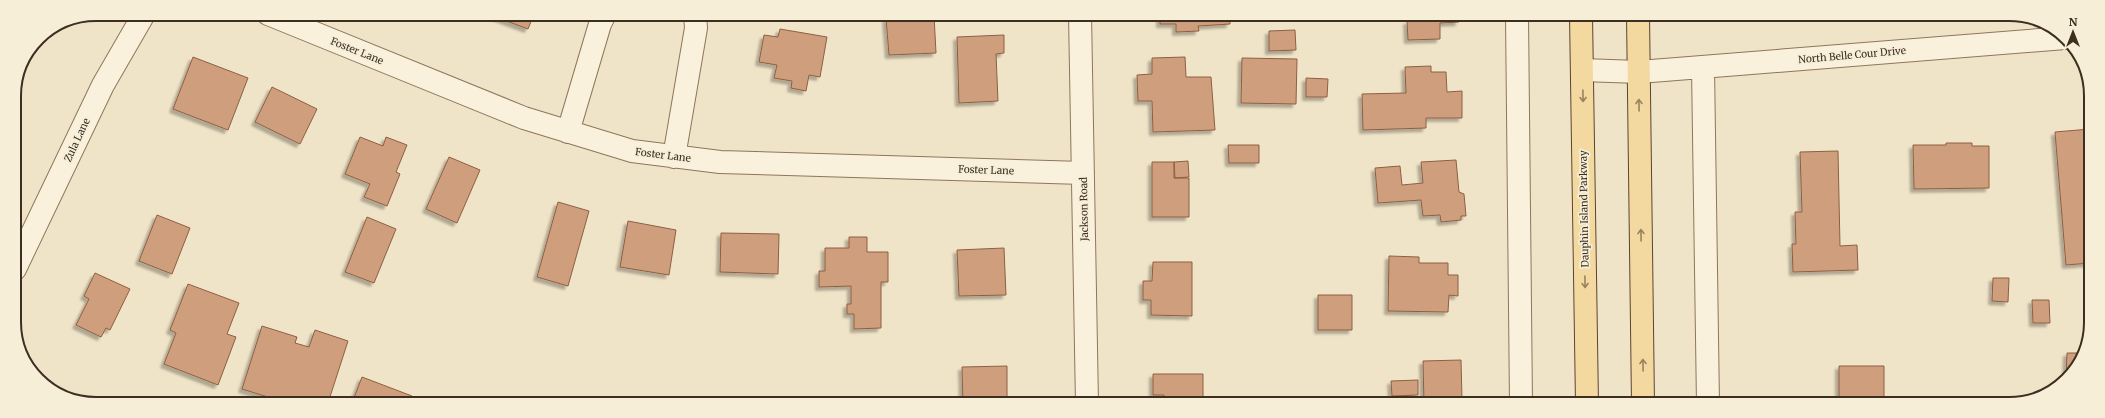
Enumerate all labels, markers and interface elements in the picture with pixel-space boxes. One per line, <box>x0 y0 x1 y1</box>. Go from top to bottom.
north arrow <box>2053 12 2093 52</box>
text: N <box>2069 15 2078 29</box>
street label: Foster Lane <box>329 34 385 68</box>
street label: North Belle Cour Drive <box>1798 44 1906 66</box>
one-way arrow <box>1579 89 1586 102</box>
one-way arrow <box>1635 99 1643 112</box>
street label: Zula Lane <box>61 116 93 164</box>
street label: Foster Lane <box>634 145 692 165</box>
street label: Dauphin Island Parkway <box>1576 150 1592 268</box>
street label: Foster Lane <box>958 163 1014 177</box>
street label: Jackson Road <box>1077 177 1091 242</box>
one-way arrow <box>1637 229 1645 242</box>
one-way arrow <box>1581 275 1589 288</box>
one-way arrow <box>1639 359 1647 372</box>

